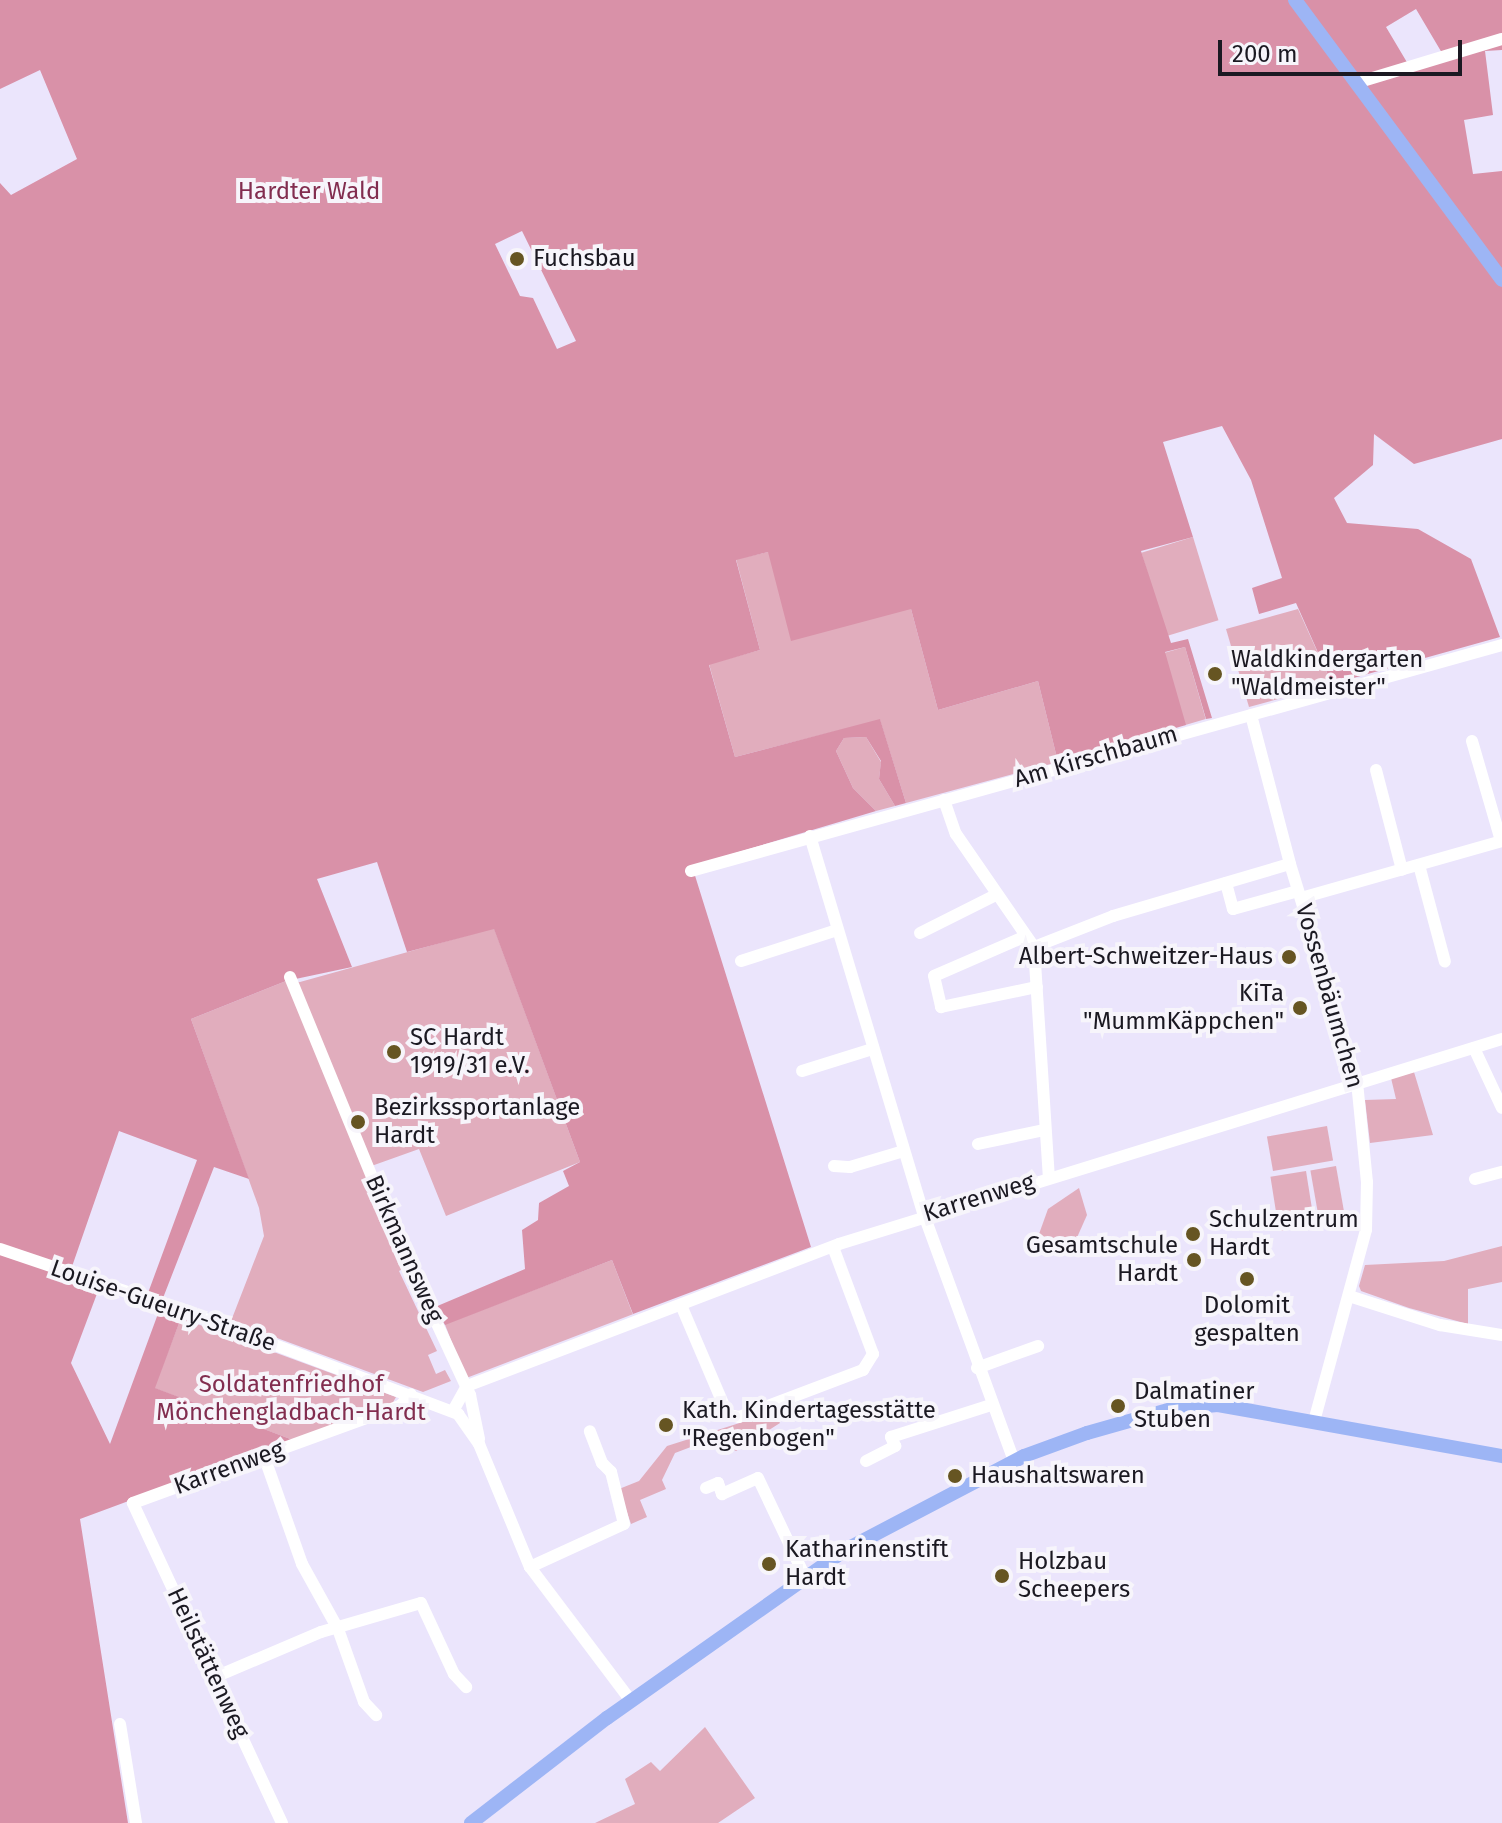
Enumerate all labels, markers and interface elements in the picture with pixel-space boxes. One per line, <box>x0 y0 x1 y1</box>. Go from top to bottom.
scale bar <box>1222 24 1466 74</box>
text: 200 m <box>1232 40 1298 68</box>
park label: Hardter Wald <box>238 178 380 206</box>
place label: Fuchsbau <box>533 245 636 273</box>
marker: Fuchsbau <box>508 250 526 268</box>
place label: Waldkindergarten "Waldmeister" <box>1231 646 1423 702</box>
marker: Waldkindergarten "Waldmeister" <box>1206 665 1224 683</box>
street label: Am Kirschbaum <box>1011 720 1181 794</box>
street label: Vossenbäumchen <box>1289 901 1369 1091</box>
place label: Albert-Schweitzer-Haus <box>1019 943 1273 971</box>
marker: Albert-Schweitzer-Haus <box>1280 948 1298 966</box>
place label: KiTa "MummKäppchen" <box>1083 980 1284 1036</box>
marker: KiTa "MummKäppchen" <box>1291 999 1309 1017</box>
place label: SC Hardt 1919/31 e.V. <box>410 1024 530 1080</box>
marker: SC Hardt 1919/31 e.V. <box>385 1043 403 1061</box>
place label: Bezirkssportanlage Hardt <box>374 1094 580 1150</box>
marker: Bezirkssportanlage Hardt <box>349 1113 367 1131</box>
street label: Karrenweg <box>920 1167 1038 1229</box>
street label: Birkmannsweg <box>359 1171 449 1327</box>
place label: Schulzentrum Hardt <box>1209 1206 1359 1262</box>
marker: Schulzentrum Hardt <box>1184 1225 1202 1243</box>
place label: Gesamtschule Hardt <box>1026 1232 1178 1288</box>
marker: Gesamtschule Hardt <box>1185 1251 1203 1269</box>
street label: Louise-Gueury-Straße <box>47 1254 279 1358</box>
marker: Dolomit gespalten <box>1238 1270 1256 1288</box>
place label: Dolomit gespalten <box>1194 1292 1300 1348</box>
park label: Soldatenfriedhof Mönchengladbach-Hardt <box>156 1371 426 1427</box>
place label: Dalmatiner Stuben <box>1134 1378 1255 1434</box>
place label: Kath. Kindertagesstätte "Regenbogen" <box>682 1397 936 1453</box>
marker: Dalmatiner Stuben <box>1109 1397 1127 1415</box>
marker: Kath. Kindertagesstätte "Regenbogen" <box>657 1416 675 1434</box>
street label: Karrenweg <box>170 1435 288 1501</box>
place label: Haushaltswaren <box>971 1462 1145 1490</box>
marker: Haushaltswaren <box>946 1467 964 1485</box>
place label: Katharinenstift Hardt <box>785 1536 948 1592</box>
place label: Holzbau Scheepers <box>1018 1548 1130 1604</box>
marker: Katharinenstift Hardt <box>760 1555 778 1573</box>
marker: Holzbau Scheepers <box>993 1567 1011 1585</box>
street label: Heilstättenweg <box>161 1583 255 1743</box>

